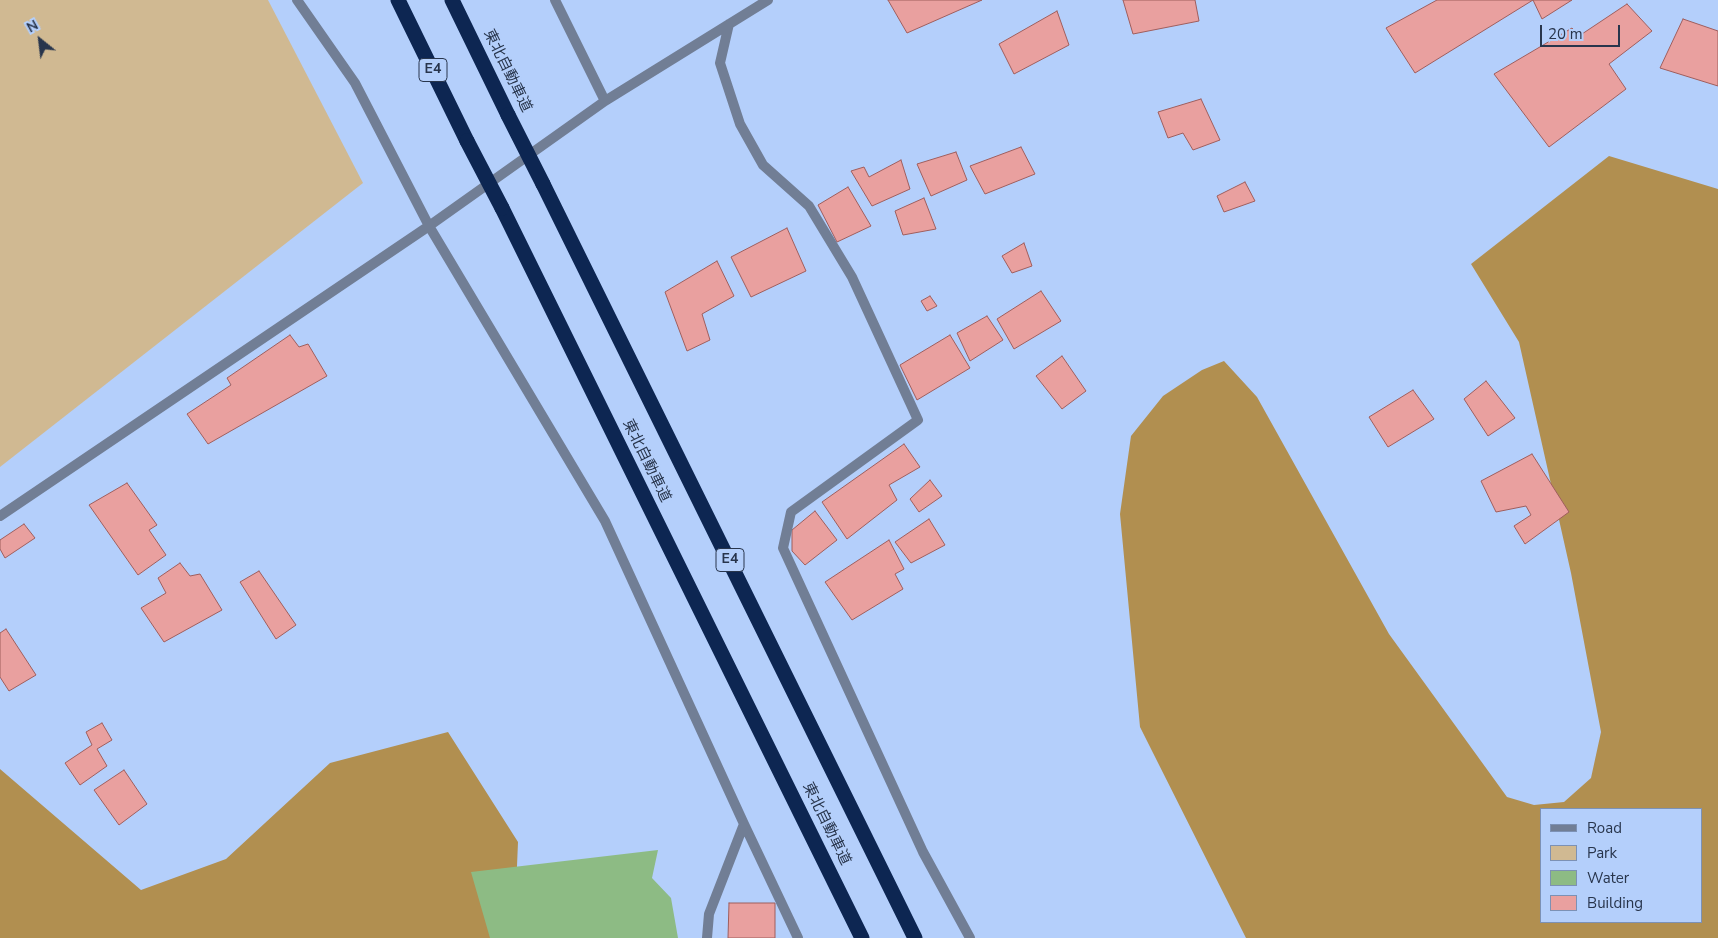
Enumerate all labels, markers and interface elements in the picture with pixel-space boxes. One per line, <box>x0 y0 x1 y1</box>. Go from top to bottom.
north arrow <box>15 15 65 65</box>
scale bar <box>1543 15 1623 47</box>
text: N <box>23 16 42 37</box>
text: 20 m <box>1548 24 1583 44</box>
street label: 東北自動車道 <box>479 27 535 115</box>
road number: E4 <box>419 58 447 82</box>
street label: 東北自動車道 <box>618 417 674 505</box>
road number: E4 <box>716 548 744 572</box>
street label: 東北自動車道 <box>798 780 854 868</box>
legend <box>1540 808 1703 923</box>
text: Road <box>1587 818 1622 838</box>
text: Park <box>1587 843 1617 863</box>
text: Water <box>1587 868 1629 888</box>
text: Building <box>1587 893 1643 913</box>

